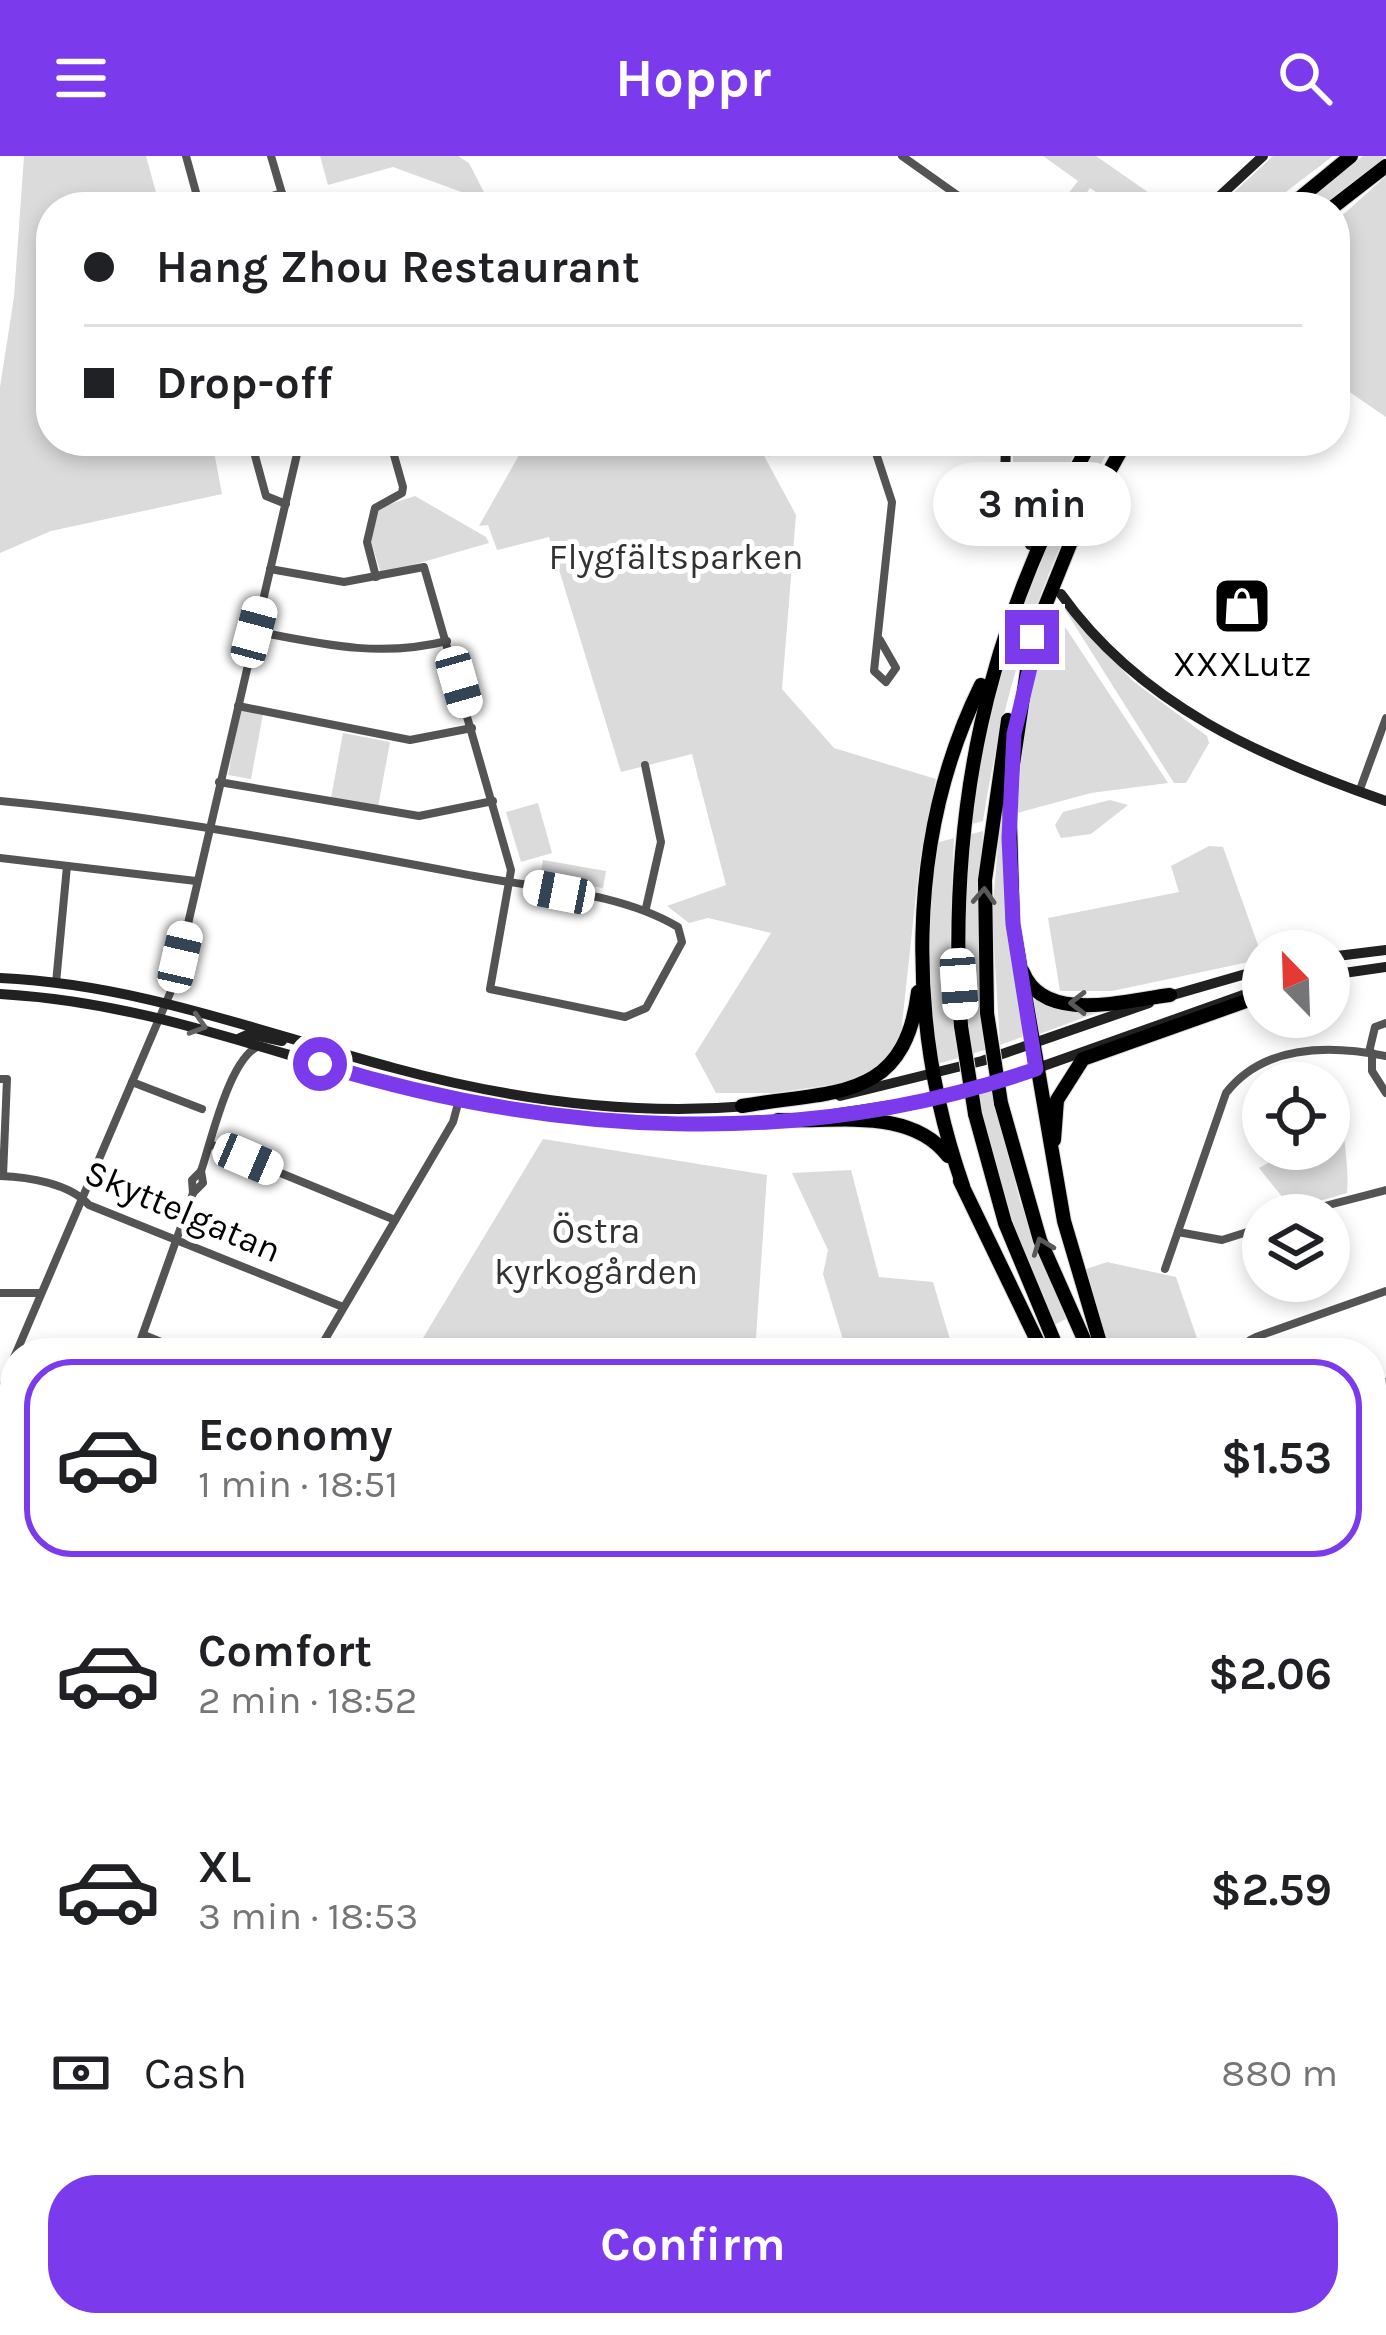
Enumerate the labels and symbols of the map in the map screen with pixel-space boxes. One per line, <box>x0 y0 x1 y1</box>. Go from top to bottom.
callout: 3 min <box>933 463 1131 547</box>
park label: Flygfältsparken <box>549 536 803 578</box>
shop icon: XXXLutz <box>1211 575 1273 637</box>
car <box>227 593 281 671</box>
route end <box>1005 610 1059 664</box>
car <box>432 642 486 722</box>
place label: XXXLutz <box>1173 643 1311 685</box>
car <box>520 867 598 917</box>
one-way arrow <box>971 886 997 905</box>
car <box>154 918 206 996</box>
north arrow <box>1242 930 1350 1038</box>
car <box>939 947 979 1021</box>
one-way arrow <box>1068 990 1087 1016</box>
one-way arrow <box>187 1011 208 1036</box>
route start <box>293 1037 347 1091</box>
car <box>208 1128 288 1190</box>
street label: Skyttelgatan <box>79 1151 287 1271</box>
park label: Östra kyrkogården <box>494 1210 698 1293</box>
one-way arrow <box>1032 1237 1057 1258</box>

